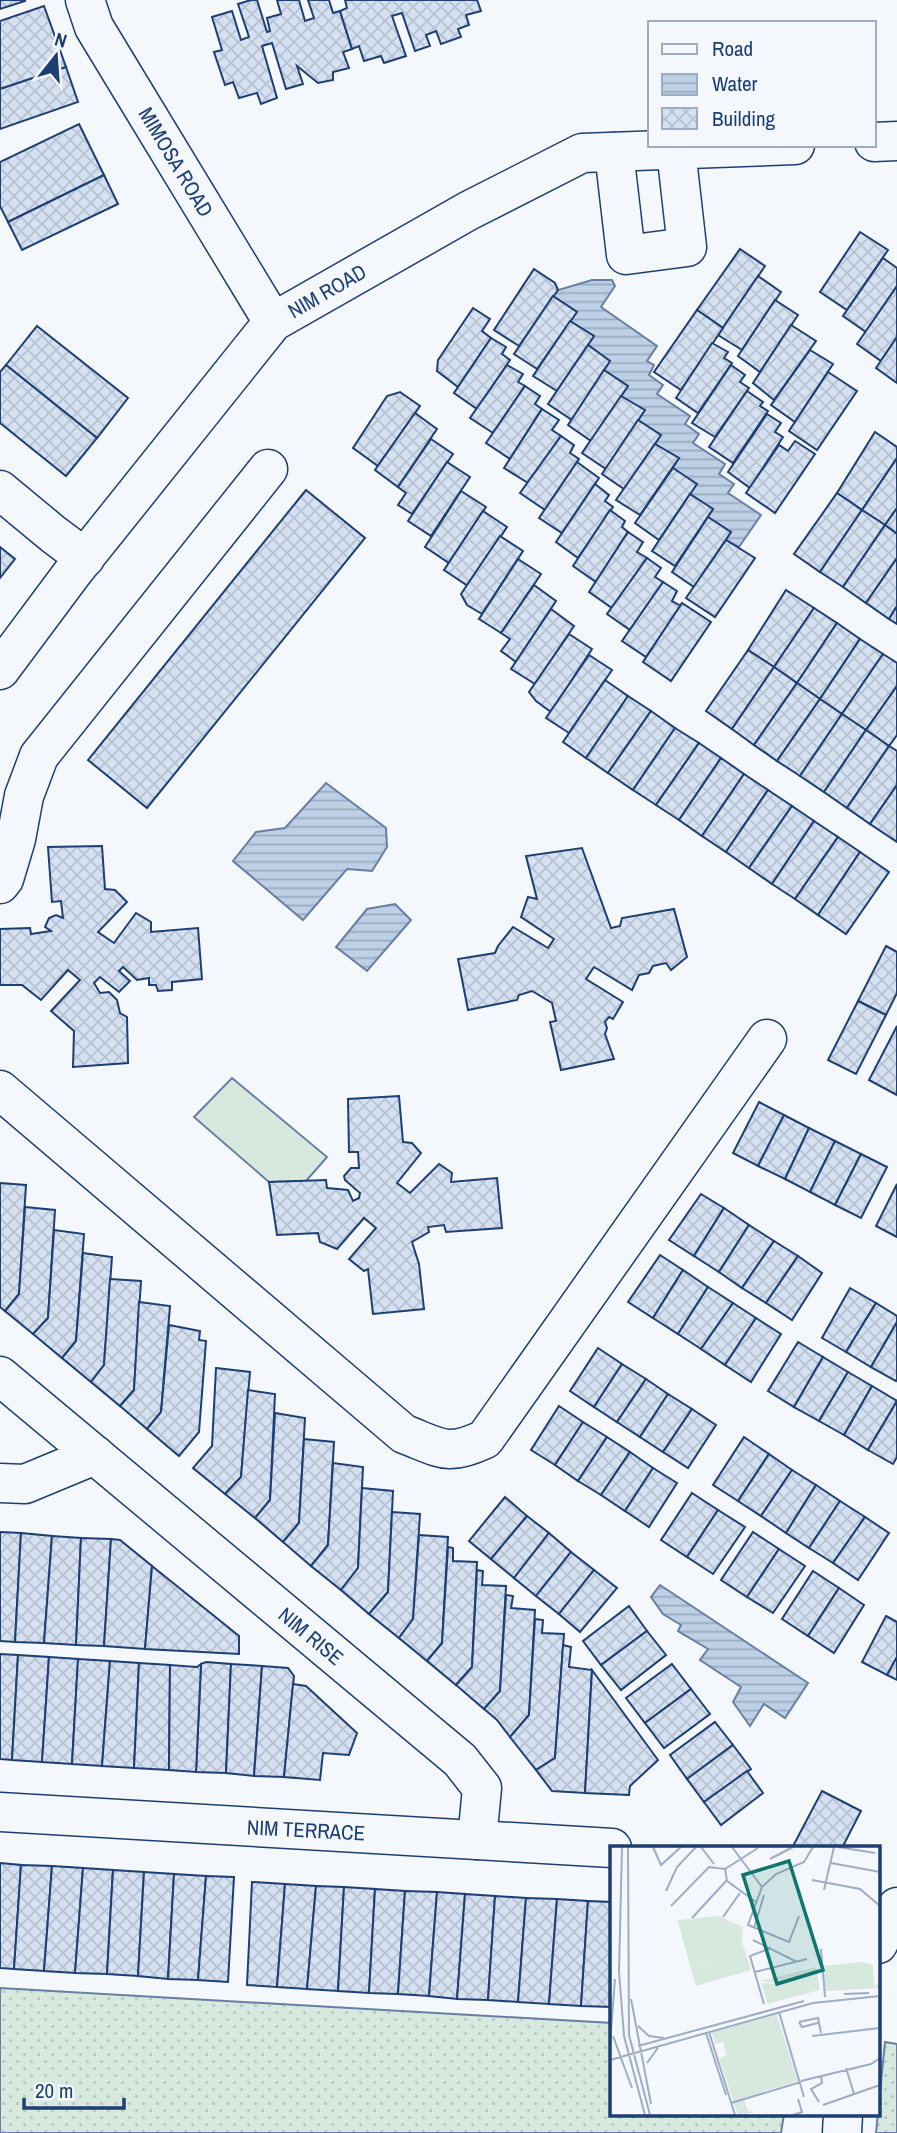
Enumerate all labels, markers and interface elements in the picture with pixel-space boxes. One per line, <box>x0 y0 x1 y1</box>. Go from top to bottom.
north arrow <box>21 21 91 91</box>
legend <box>648 21 876 147</box>
text: N <box>52 26 70 54</box>
text: Road <box>712 34 753 63</box>
text: Water <box>712 69 758 98</box>
street label: MIMOSA ROAD <box>132 102 220 222</box>
text: Building <box>712 104 776 133</box>
street label: NIM ROAD <box>282 257 372 325</box>
street label: NIM RISE <box>272 1600 350 1672</box>
street label: NIM TERRACE <box>246 1812 366 1848</box>
inset map <box>610 1846 880 2116</box>
scale bar <box>24 2066 124 2110</box>
text: 20 m <box>35 2076 73 2105</box>

